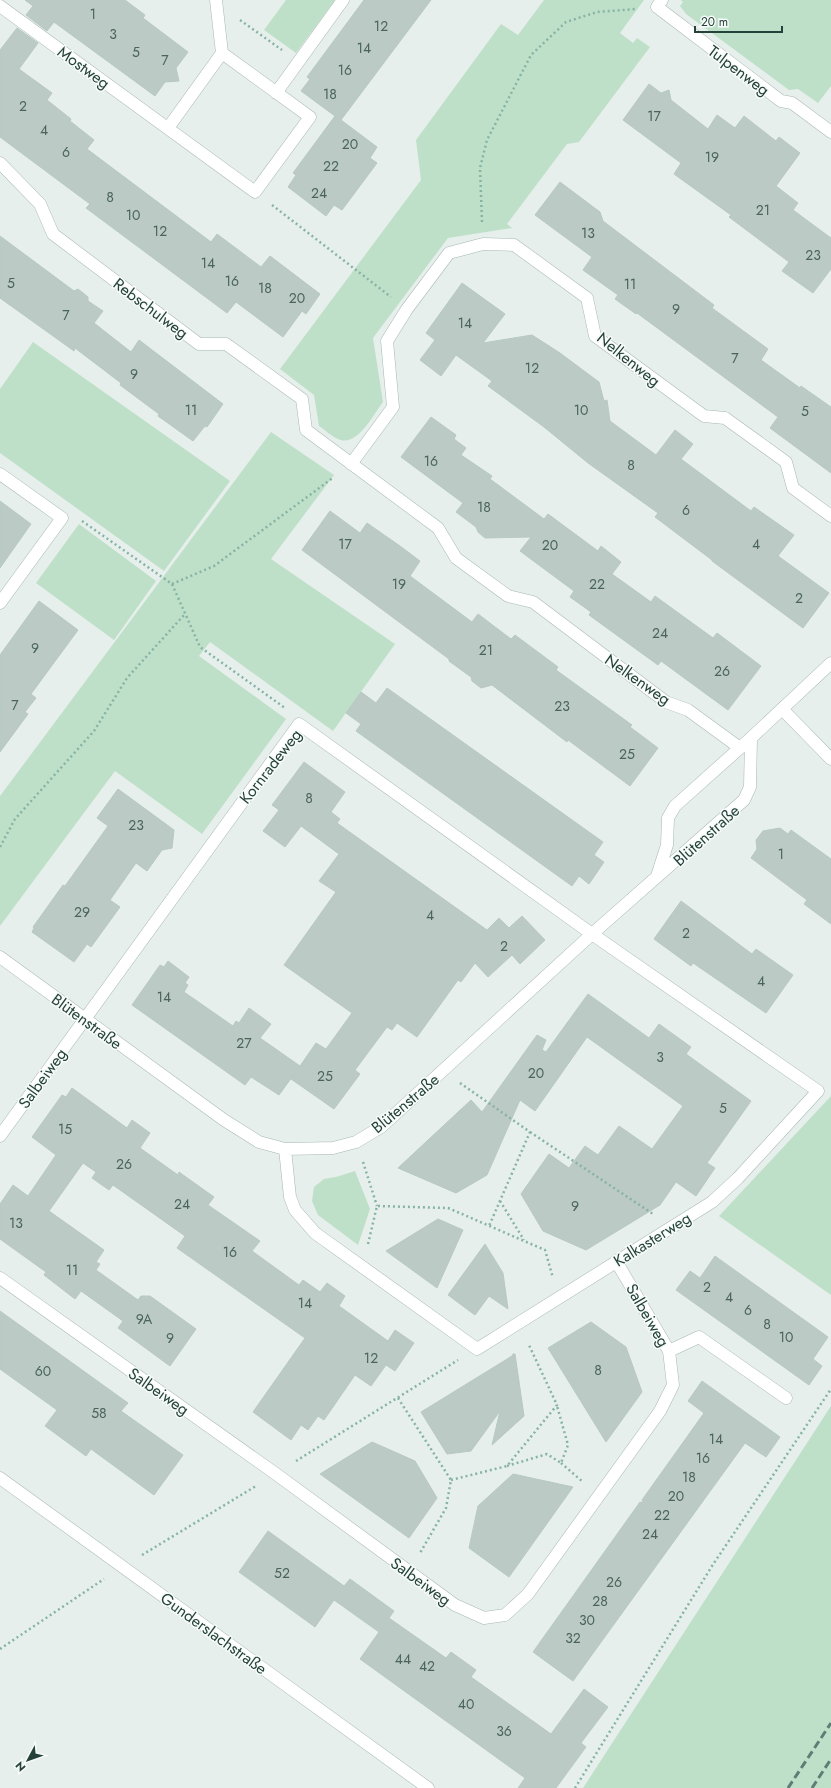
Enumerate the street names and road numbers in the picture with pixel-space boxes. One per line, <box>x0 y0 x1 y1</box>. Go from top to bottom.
street label: Mostweg <box>53 40 115 94</box>
street label: Tulpenweg <box>703 40 774 101</box>
street label: Rebschulweg <box>108 272 193 344</box>
street label: Nelkenweg <box>592 327 665 392</box>
street label: Nelkenweg <box>600 648 675 711</box>
street label: Kornradeweg <box>234 724 307 809</box>
street label: Blütenstraße <box>668 799 745 871</box>
street label: Blütenstraße <box>47 988 127 1055</box>
street label: Salbeiweg <box>13 1043 72 1113</box>
street label: Blütenstraße <box>366 1068 444 1139</box>
street label: Kalkasterweg <box>609 1206 696 1272</box>
street label: Salbeiweg <box>620 1279 675 1351</box>
street label: Salbeiweg <box>124 1362 194 1421</box>
street label: Salbeiweg <box>386 1552 456 1611</box>
street label: Gunderslachstraße <box>156 1587 272 1680</box>

